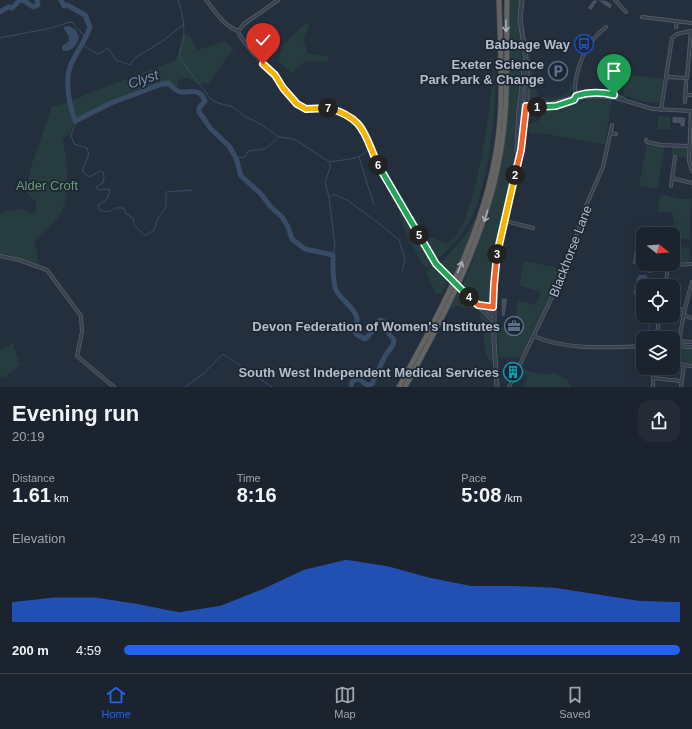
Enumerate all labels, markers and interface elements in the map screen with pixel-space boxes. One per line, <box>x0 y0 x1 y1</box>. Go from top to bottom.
one-way arrow <box>502 19 510 32</box>
pin <box>246 23 280 64</box>
icon: check <box>252 29 274 51</box>
bus stop icon: Babbage Way <box>573 33 595 55</box>
place label: Babbage Way <box>485 37 571 52</box>
pin <box>597 54 631 95</box>
place label: Exeter Science Park Park & Change <box>420 57 544 87</box>
parking icon: Exeter Science Park Park & Change <box>547 60 569 82</box>
icon: arrive <box>603 60 625 82</box>
water label: Clyst <box>126 66 161 92</box>
pin: 1 <box>527 97 547 117</box>
pin: 7 <box>318 98 338 118</box>
text: 1 <box>534 101 540 113</box>
text: 7 <box>325 102 331 114</box>
pin: 6 <box>368 155 388 175</box>
text: 6 <box>375 159 381 171</box>
pin: 2 <box>505 165 525 185</box>
text: 2 <box>512 169 518 181</box>
park label: Alder Croft <box>16 178 78 193</box>
street label: Blackhorse Lane <box>546 203 595 299</box>
one-way arrow <box>482 209 489 222</box>
pin: 5 <box>409 225 429 245</box>
north arrow <box>636 227 680 271</box>
map controls <box>636 227 680 375</box>
text: 5 <box>416 229 422 241</box>
pin: 3 <box>487 244 507 264</box>
text: 3 <box>494 248 500 260</box>
one-way arrow <box>457 262 465 274</box>
button: locate <box>636 279 680 323</box>
pin: 4 <box>459 287 479 307</box>
text: 4 <box>466 291 472 303</box>
office icon: Devon Federation of Women's Institutes <box>503 315 525 337</box>
place label: Devon Federation of Women's Institutes <box>252 319 500 334</box>
button: layers <box>636 331 680 375</box>
building icon: South West Independent Medical Services <box>502 361 524 383</box>
place label: South West Independent Medical Services <box>238 365 499 380</box>
button: share <box>638 400 680 442</box>
text: Evening run <box>12 401 139 426</box>
text: 20:19 <box>12 429 45 444</box>
text: Distance <box>12 472 55 484</box>
text: Time <box>237 472 261 484</box>
text: Pace <box>461 472 486 484</box>
text: 1.61 <box>12 484 51 506</box>
text: 8:16 <box>237 484 277 506</box>
text: 5:08 <box>461 484 501 506</box>
text: km <box>51 492 69 504</box>
text: /km <box>501 492 522 504</box>
text: Elevation <box>12 531 65 546</box>
text: 23–49 m <box>629 531 680 546</box>
text: 200 m <box>12 643 49 658</box>
text: 4:59 <box>76 643 101 658</box>
tab: Home <box>102 684 131 720</box>
tab: Map <box>334 684 356 720</box>
tab: Saved <box>559 684 590 720</box>

